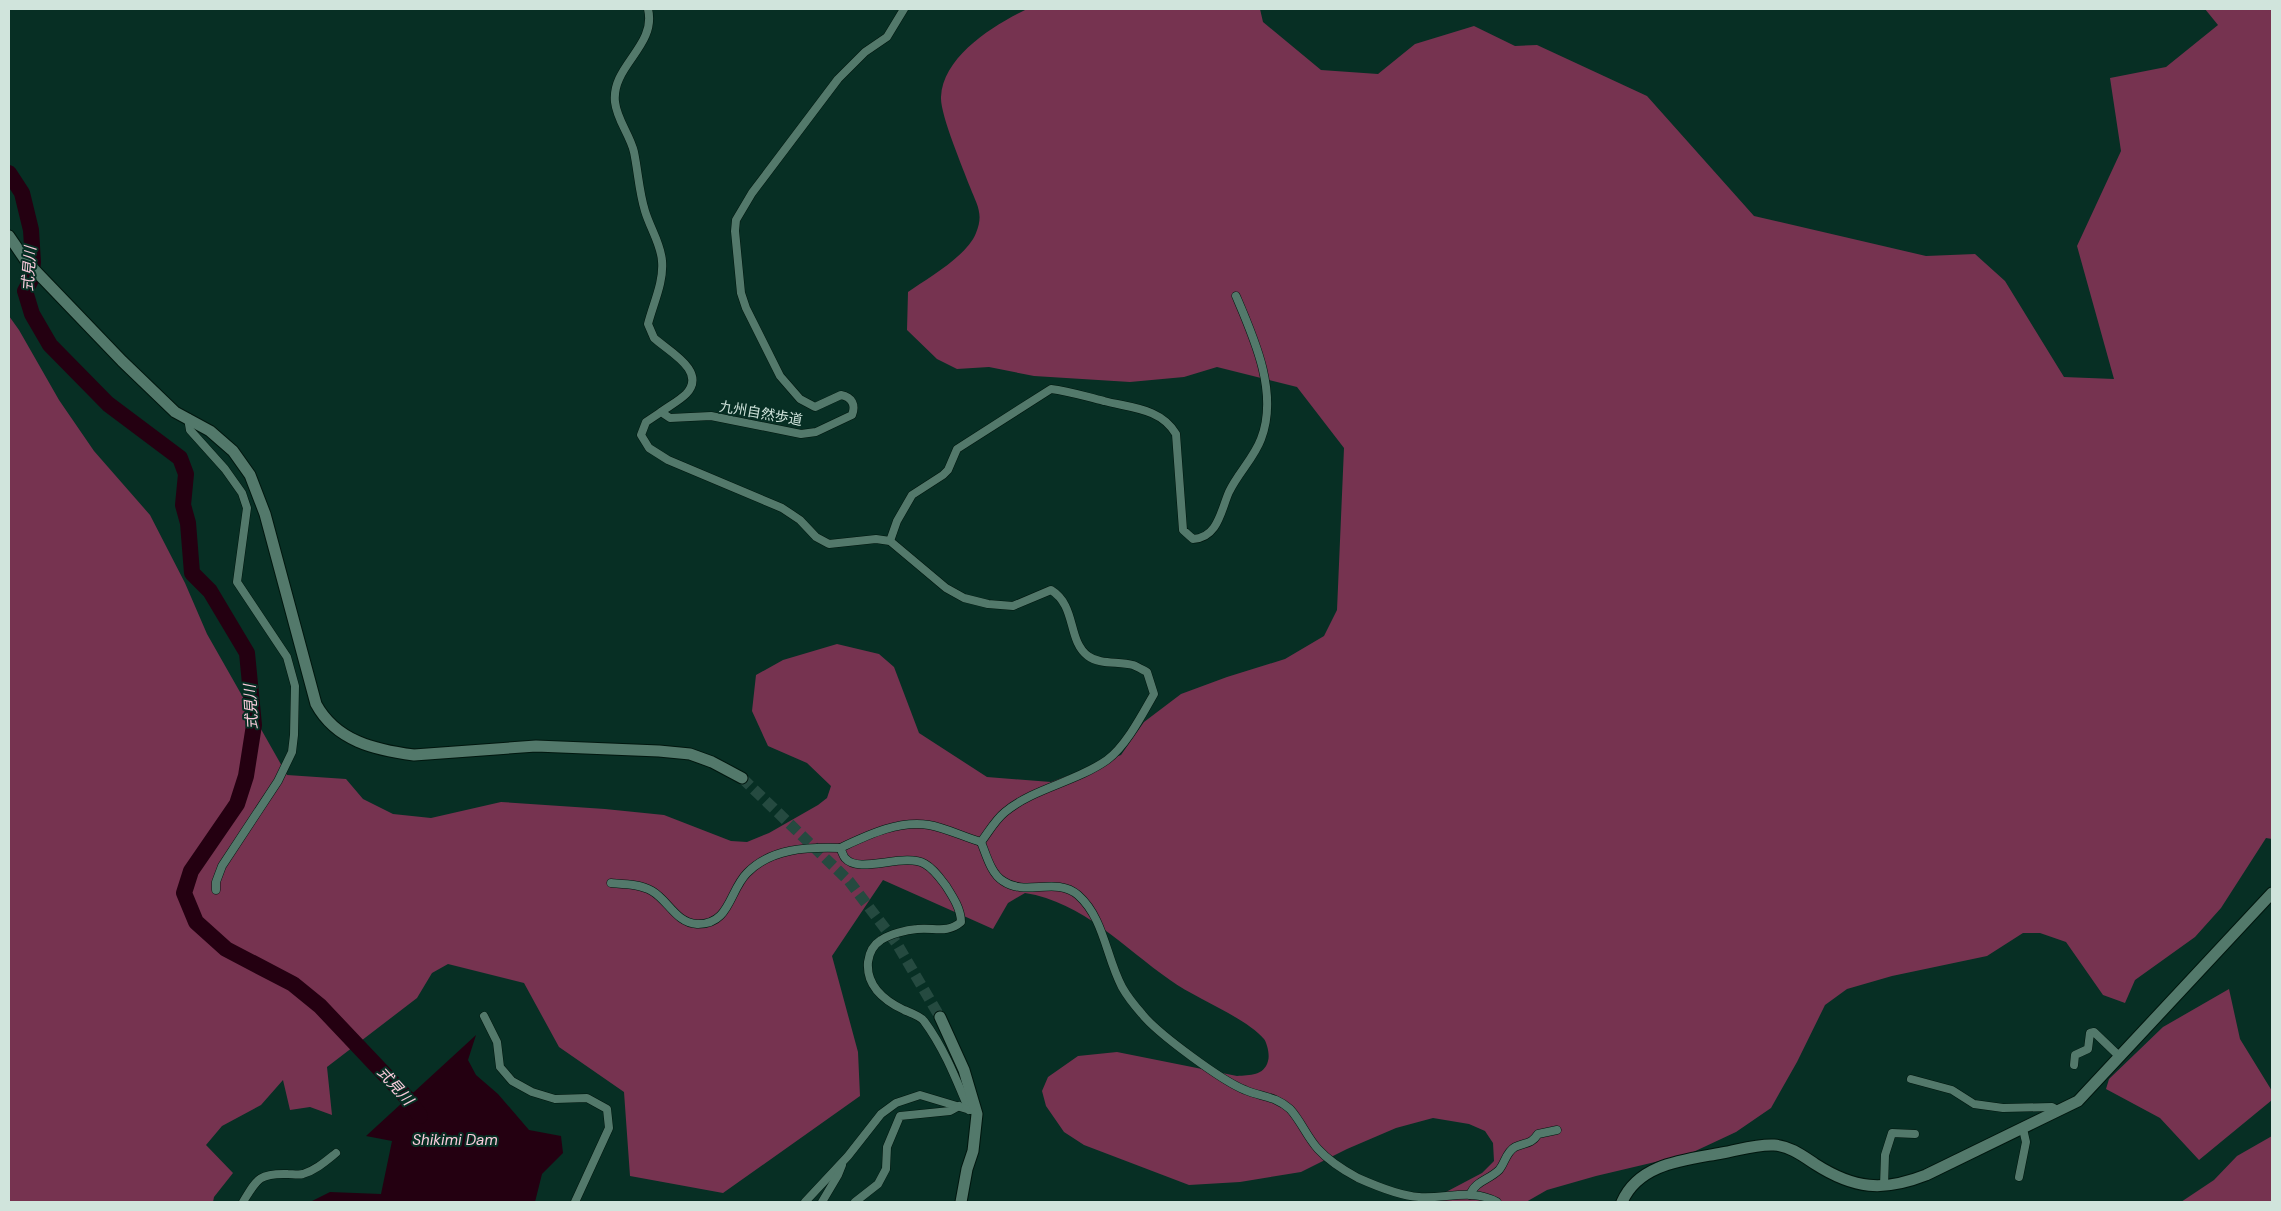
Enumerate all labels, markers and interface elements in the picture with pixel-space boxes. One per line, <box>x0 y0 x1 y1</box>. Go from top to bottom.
water label: 式見川 <box>17 244 41 292</box>
street label: 九州自然歩道 <box>718 397 804 429</box>
water label: 式見川 <box>240 682 262 730</box>
water label: 式見川 <box>373 1063 419 1111</box>
water label: Shikimi Dam <box>412 1130 498 1150</box>

